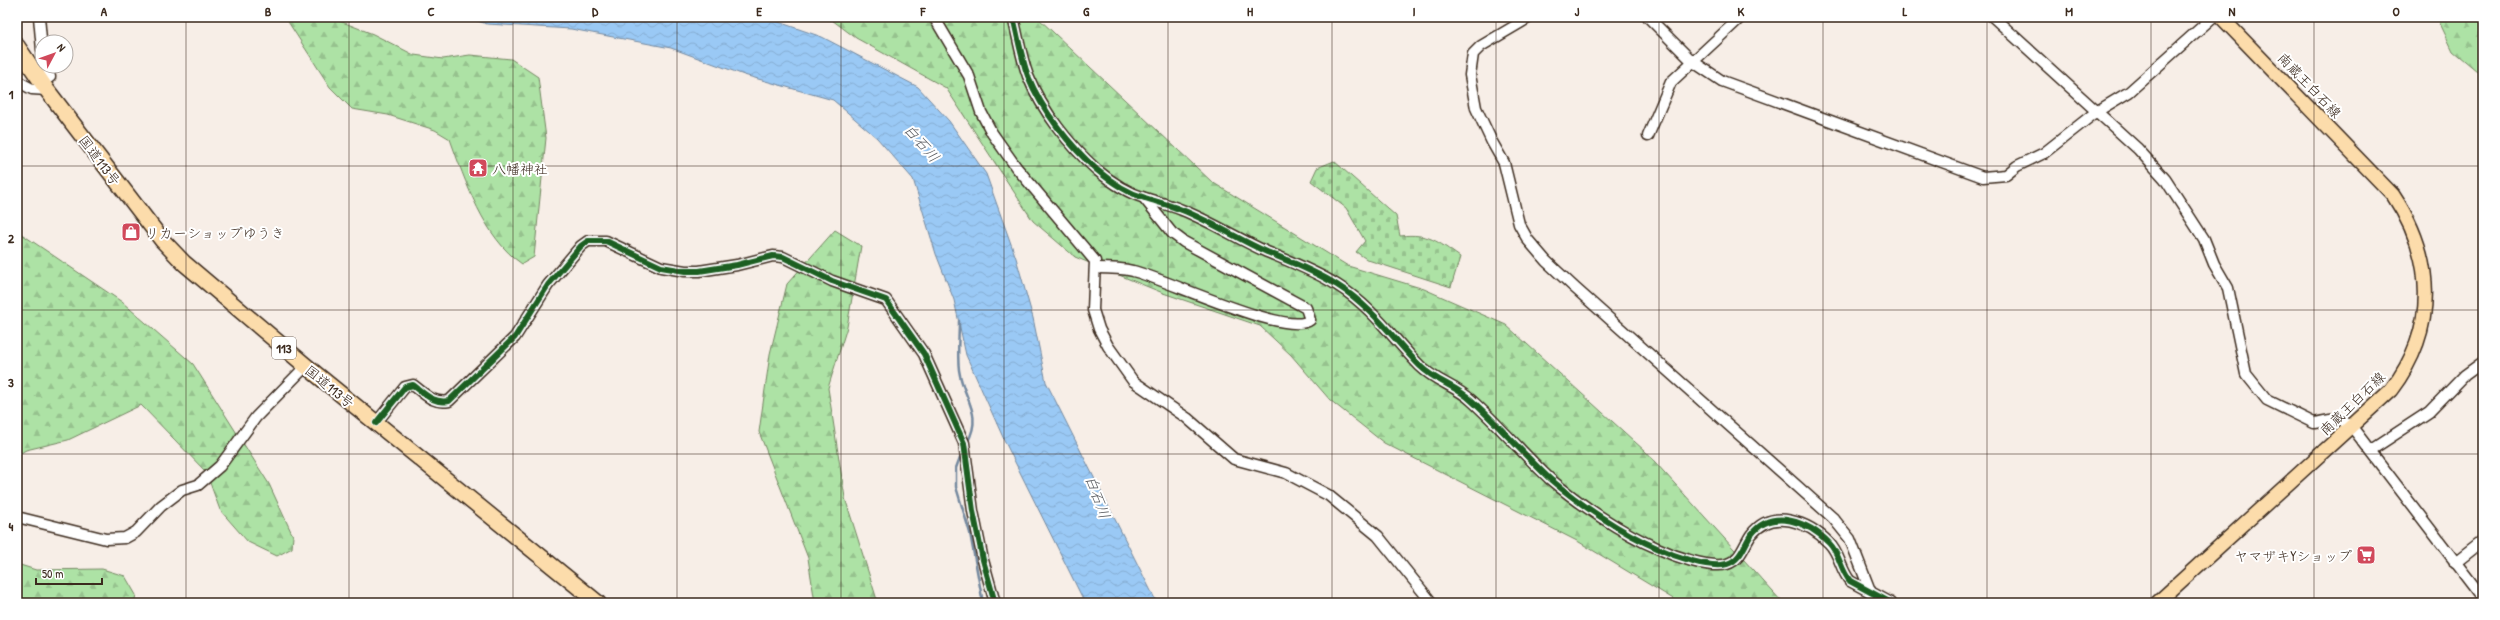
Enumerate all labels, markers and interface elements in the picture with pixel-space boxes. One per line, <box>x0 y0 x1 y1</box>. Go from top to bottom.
text: A <box>101 2 108 20</box>
text: B <box>265 2 272 20</box>
text: C <box>427 2 435 20</box>
text: D <box>592 2 599 20</box>
text: E <box>756 2 762 20</box>
text: F <box>920 2 927 20</box>
text: G <box>1083 2 1090 20</box>
text: H <box>1247 2 1253 20</box>
text: I <box>1412 2 1416 20</box>
text: J <box>1575 2 1580 20</box>
text: K <box>1738 2 1745 20</box>
text: L <box>1903 2 1908 20</box>
text: M <box>2065 2 2073 20</box>
text: N <box>2229 2 2236 20</box>
text: O <box>2392 2 2400 20</box>
north arrow <box>34 34 74 74</box>
text: N <box>54 41 69 54</box>
street label: 南蔵王白石線 <box>2274 48 2346 122</box>
text: 1 <box>9 85 14 103</box>
water label: 白石川 <box>899 119 945 167</box>
street label: 国道113号 <box>75 131 125 189</box>
temple icon: 八幡神社 <box>467 157 489 179</box>
place label: 八幡神社 <box>492 159 548 178</box>
shop icon: リカーショップゆうき <box>120 221 142 243</box>
place label: リカーショップゆうき <box>145 223 285 242</box>
text: 2 <box>8 229 15 247</box>
road number: 113 <box>272 337 296 359</box>
street label: 国道113号 <box>301 360 359 412</box>
street label: 南蔵王白石線 <box>2315 367 2389 439</box>
text: 3 <box>8 373 14 391</box>
water label: 白石川 <box>1080 472 1116 522</box>
text: 4 <box>9 517 14 535</box>
supermarket icon: ヤマザキYショップ <box>2355 544 2377 566</box>
place label: ヤマザキYショップ <box>2234 546 2352 565</box>
scale bar <box>36 560 102 586</box>
text: 50 m <box>42 565 63 582</box>

